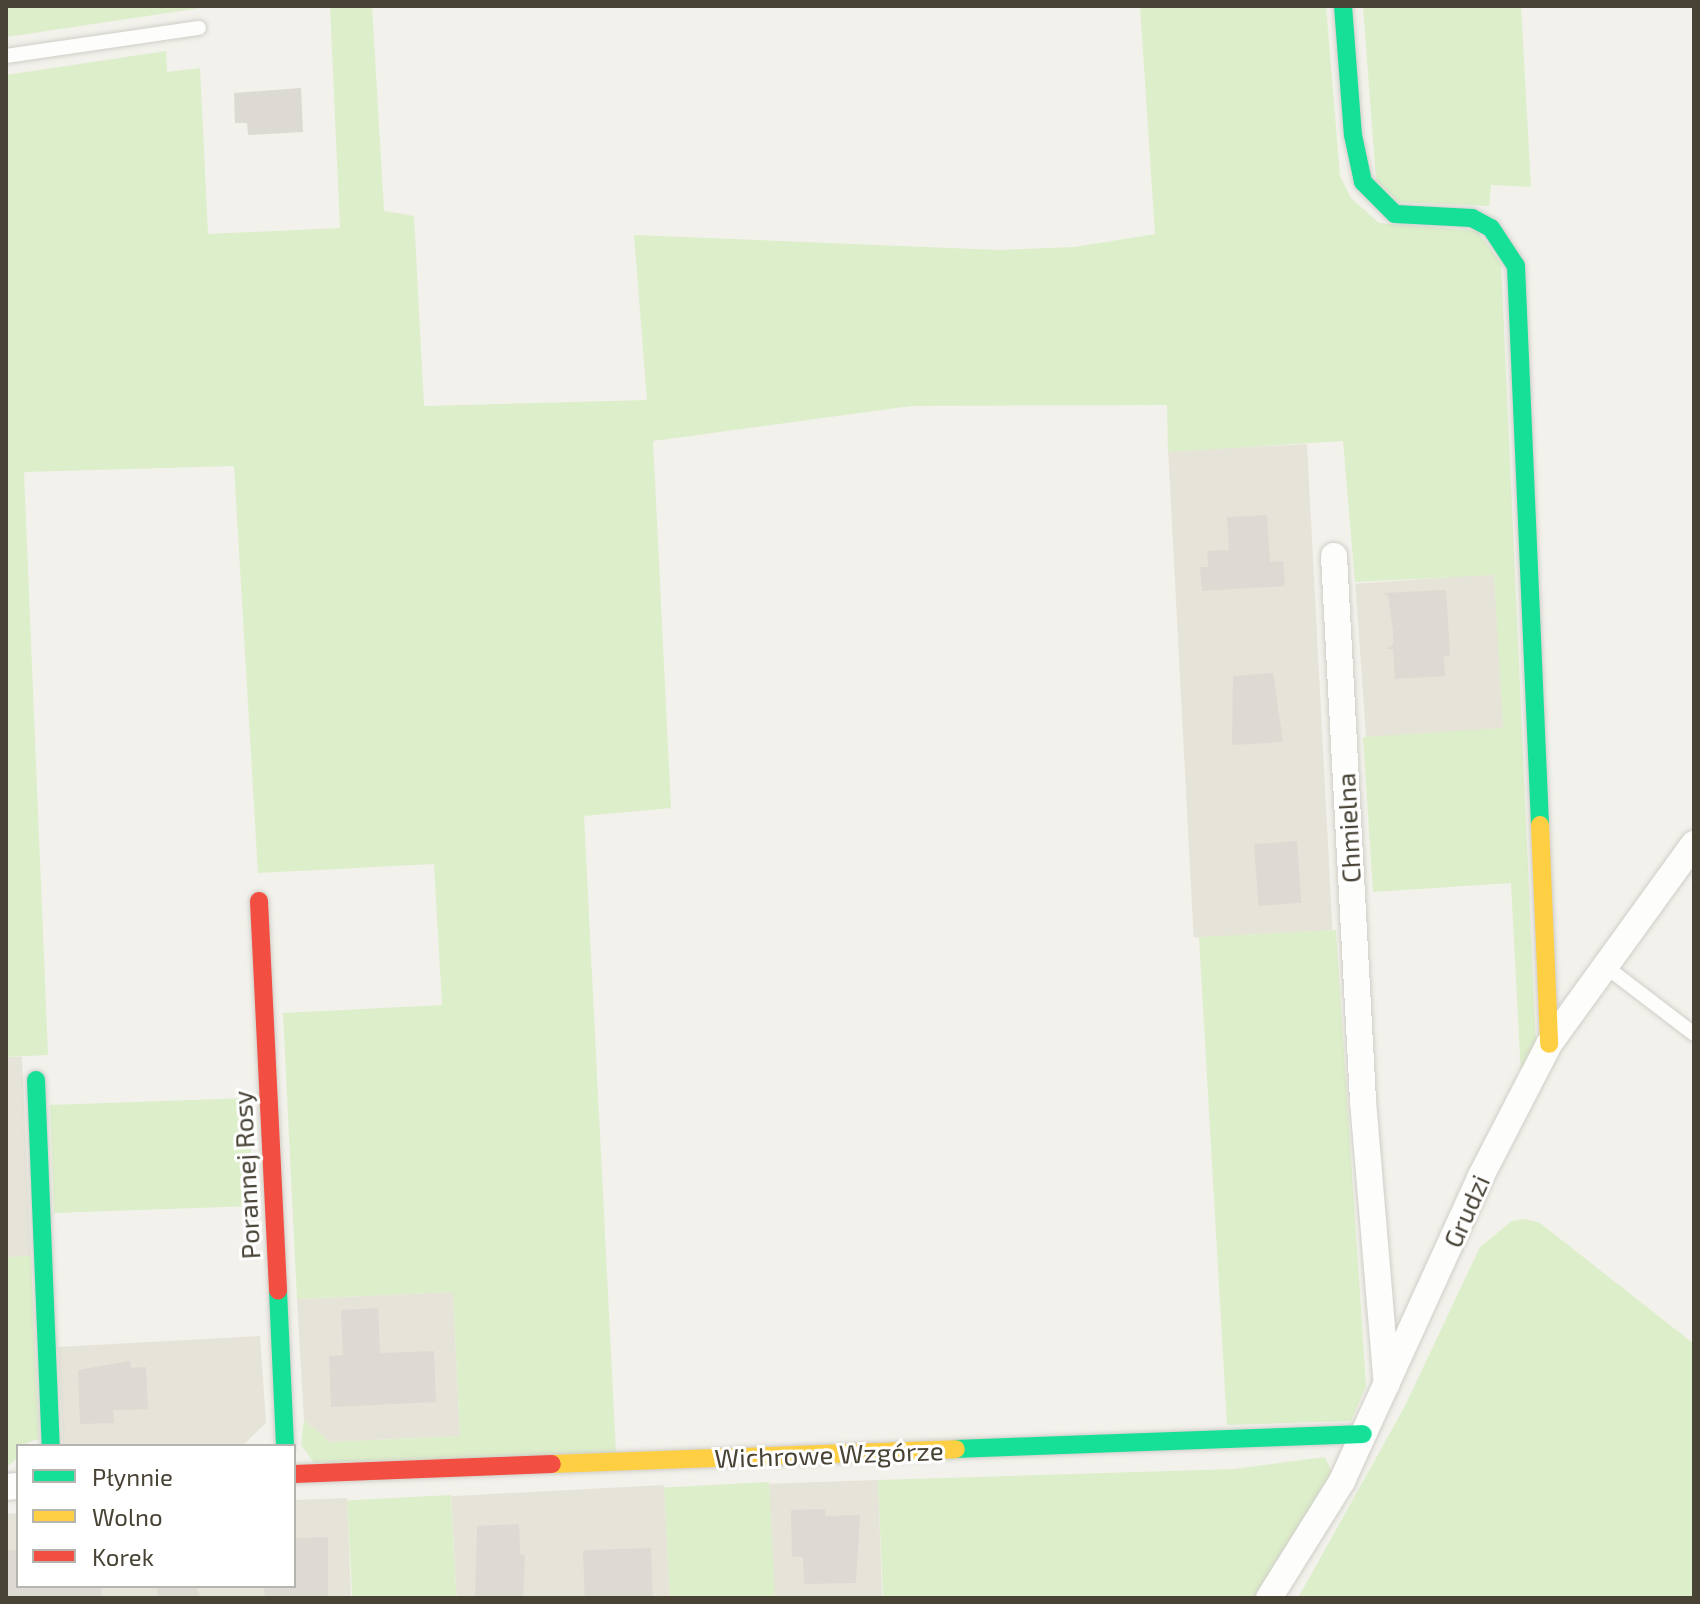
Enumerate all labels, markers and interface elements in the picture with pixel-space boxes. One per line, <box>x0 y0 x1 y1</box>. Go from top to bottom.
street label: Chmielna <box>1330 772 1366 884</box>
street label: Porannej Rosy <box>226 1090 266 1260</box>
street label: Grudzi <box>1436 1170 1496 1252</box>
street label: Wichrowe Wzgórze <box>714 1434 944 1474</box>
legend <box>16 1444 296 1588</box>
text: Płynnie <box>92 1462 173 1491</box>
text: Wolno <box>92 1502 163 1531</box>
text: Korek <box>92 1542 154 1571</box>

